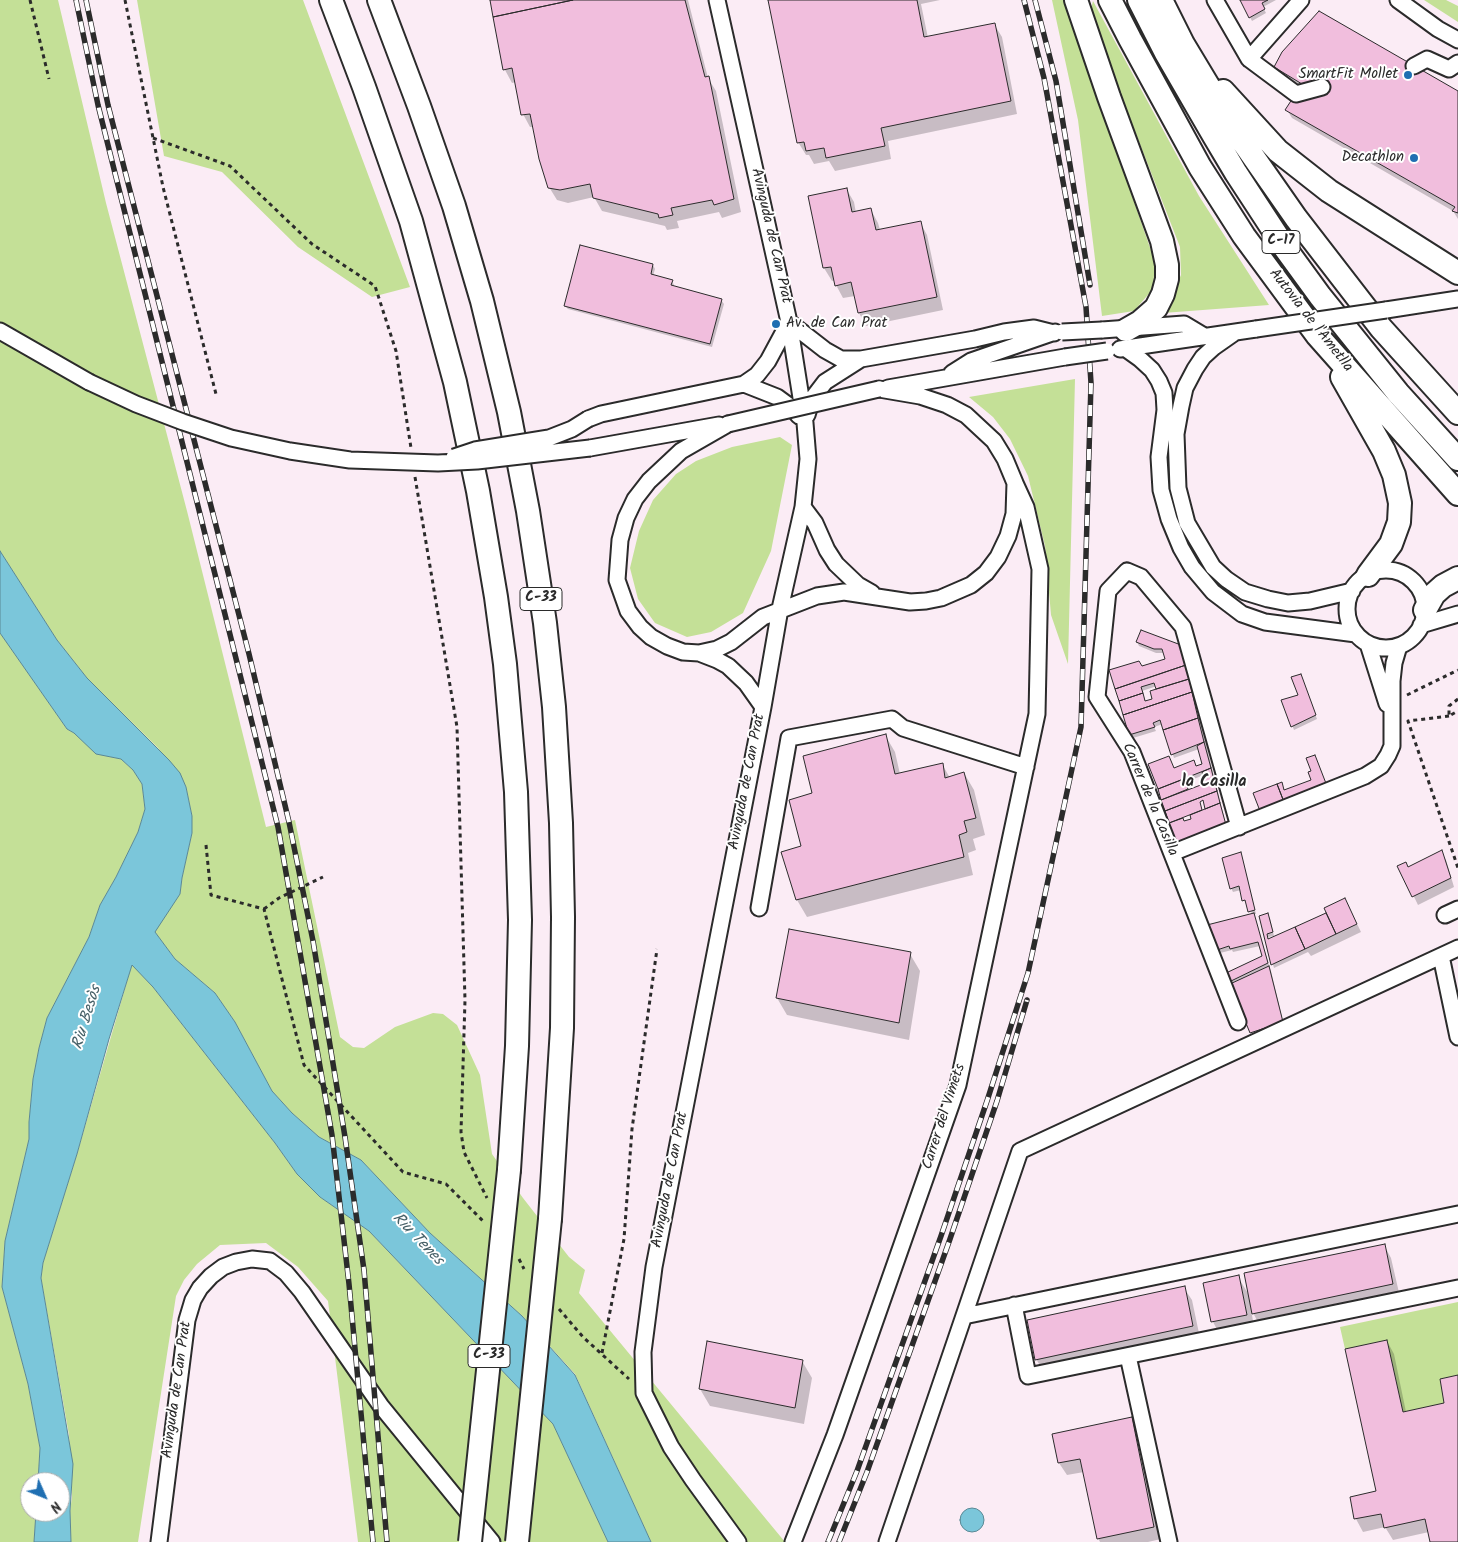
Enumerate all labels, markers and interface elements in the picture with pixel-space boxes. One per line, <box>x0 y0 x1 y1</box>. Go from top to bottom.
place label: SmartFit Mollet <box>1299 66 1398 84</box>
marker: SmartFit Mollet <box>1402 69 1414 81</box>
place label: Decathlon <box>1342 149 1404 167</box>
marker: Decathlon <box>1408 152 1420 164</box>
street label: Avinguda de Can Prat <box>746 167 794 305</box>
road number: C-17 <box>1262 230 1300 253</box>
street label: Autovia de l'Ametlla <box>1264 266 1356 376</box>
place label: Av. de Can Prat <box>786 315 887 333</box>
marker: Av. de Can Prat <box>770 318 782 330</box>
road number: C-33 <box>520 588 562 610</box>
street label: Avinguda de Can Prat <box>726 712 770 852</box>
street label: Carrer de la Casilla <box>1117 741 1181 859</box>
district label: la Casilla <box>1182 773 1246 793</box>
water label: Riu Besòs <box>69 984 107 1052</box>
street label: Carrer del Vimets <box>919 1062 971 1172</box>
street label: Avinguda de Can Prat <box>649 1110 693 1250</box>
water label: Riu Tenes <box>387 1210 447 1270</box>
street label: Avinguda de Can Prat <box>159 1320 197 1460</box>
road number: C-33 <box>468 1344 510 1368</box>
north arrow <box>20 1472 70 1522</box>
text: N <box>44 1496 66 1518</box>

